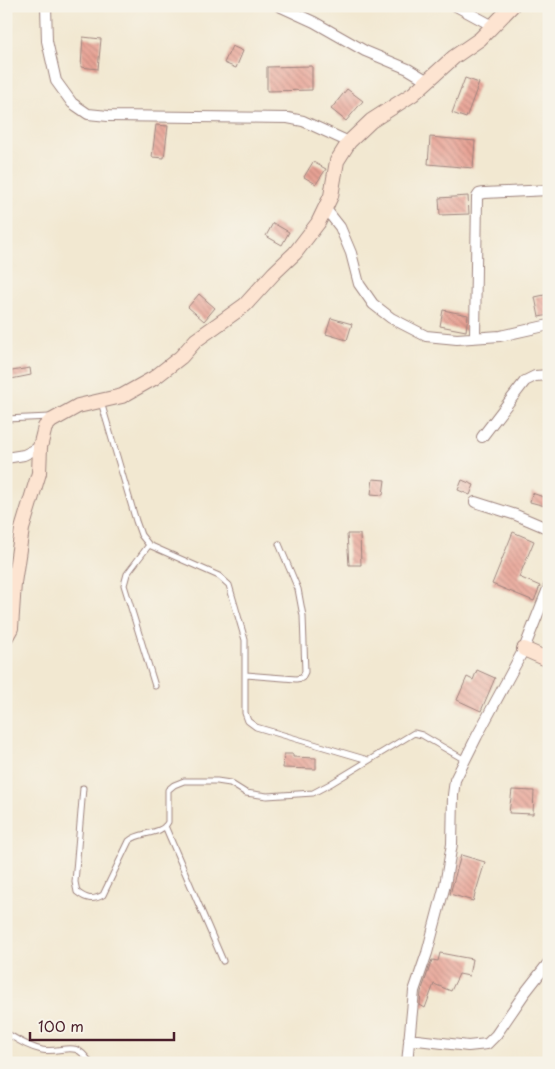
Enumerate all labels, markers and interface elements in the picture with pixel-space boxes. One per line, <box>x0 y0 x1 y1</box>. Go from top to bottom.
scale bar <box>30 1009 174 1041</box>
text: 100 m <box>38 1014 84 1037</box>

